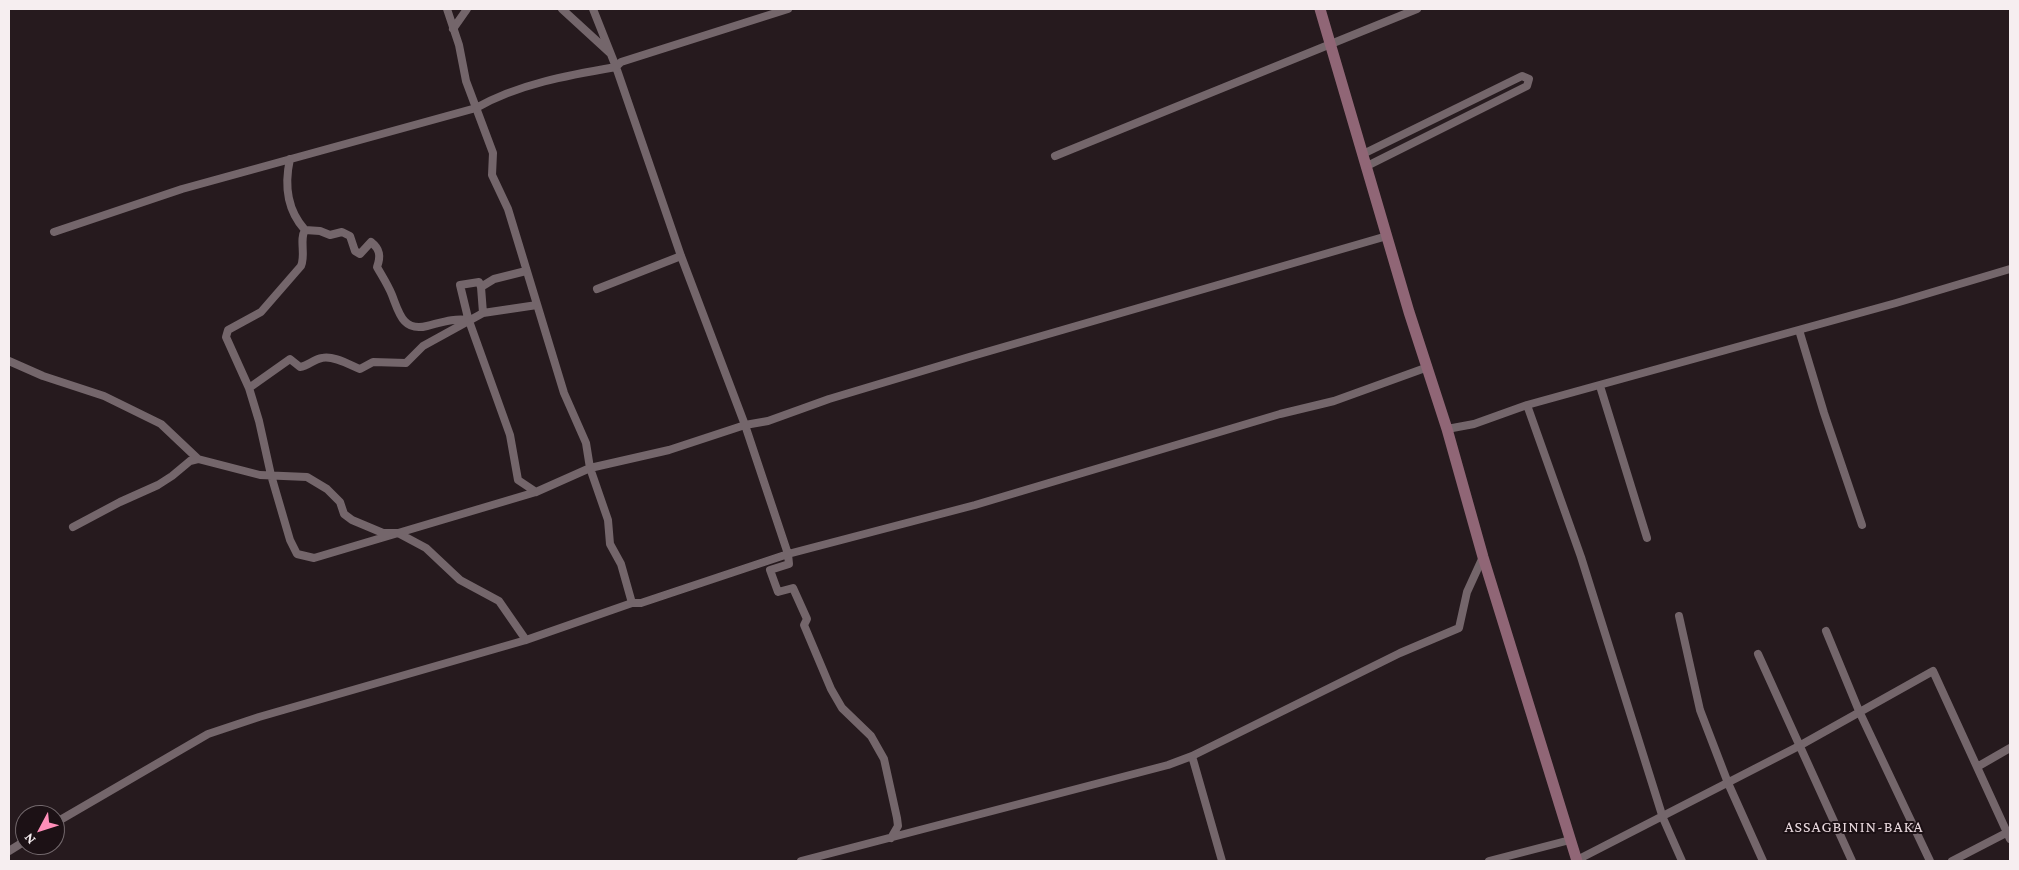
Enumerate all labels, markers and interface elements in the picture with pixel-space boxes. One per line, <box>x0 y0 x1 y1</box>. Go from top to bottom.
north arrow <box>15 805 65 855</box>
district label: ASSAGBININ-BAKA <box>1783 817 1925 837</box>
text: N <box>20 830 38 848</box>

